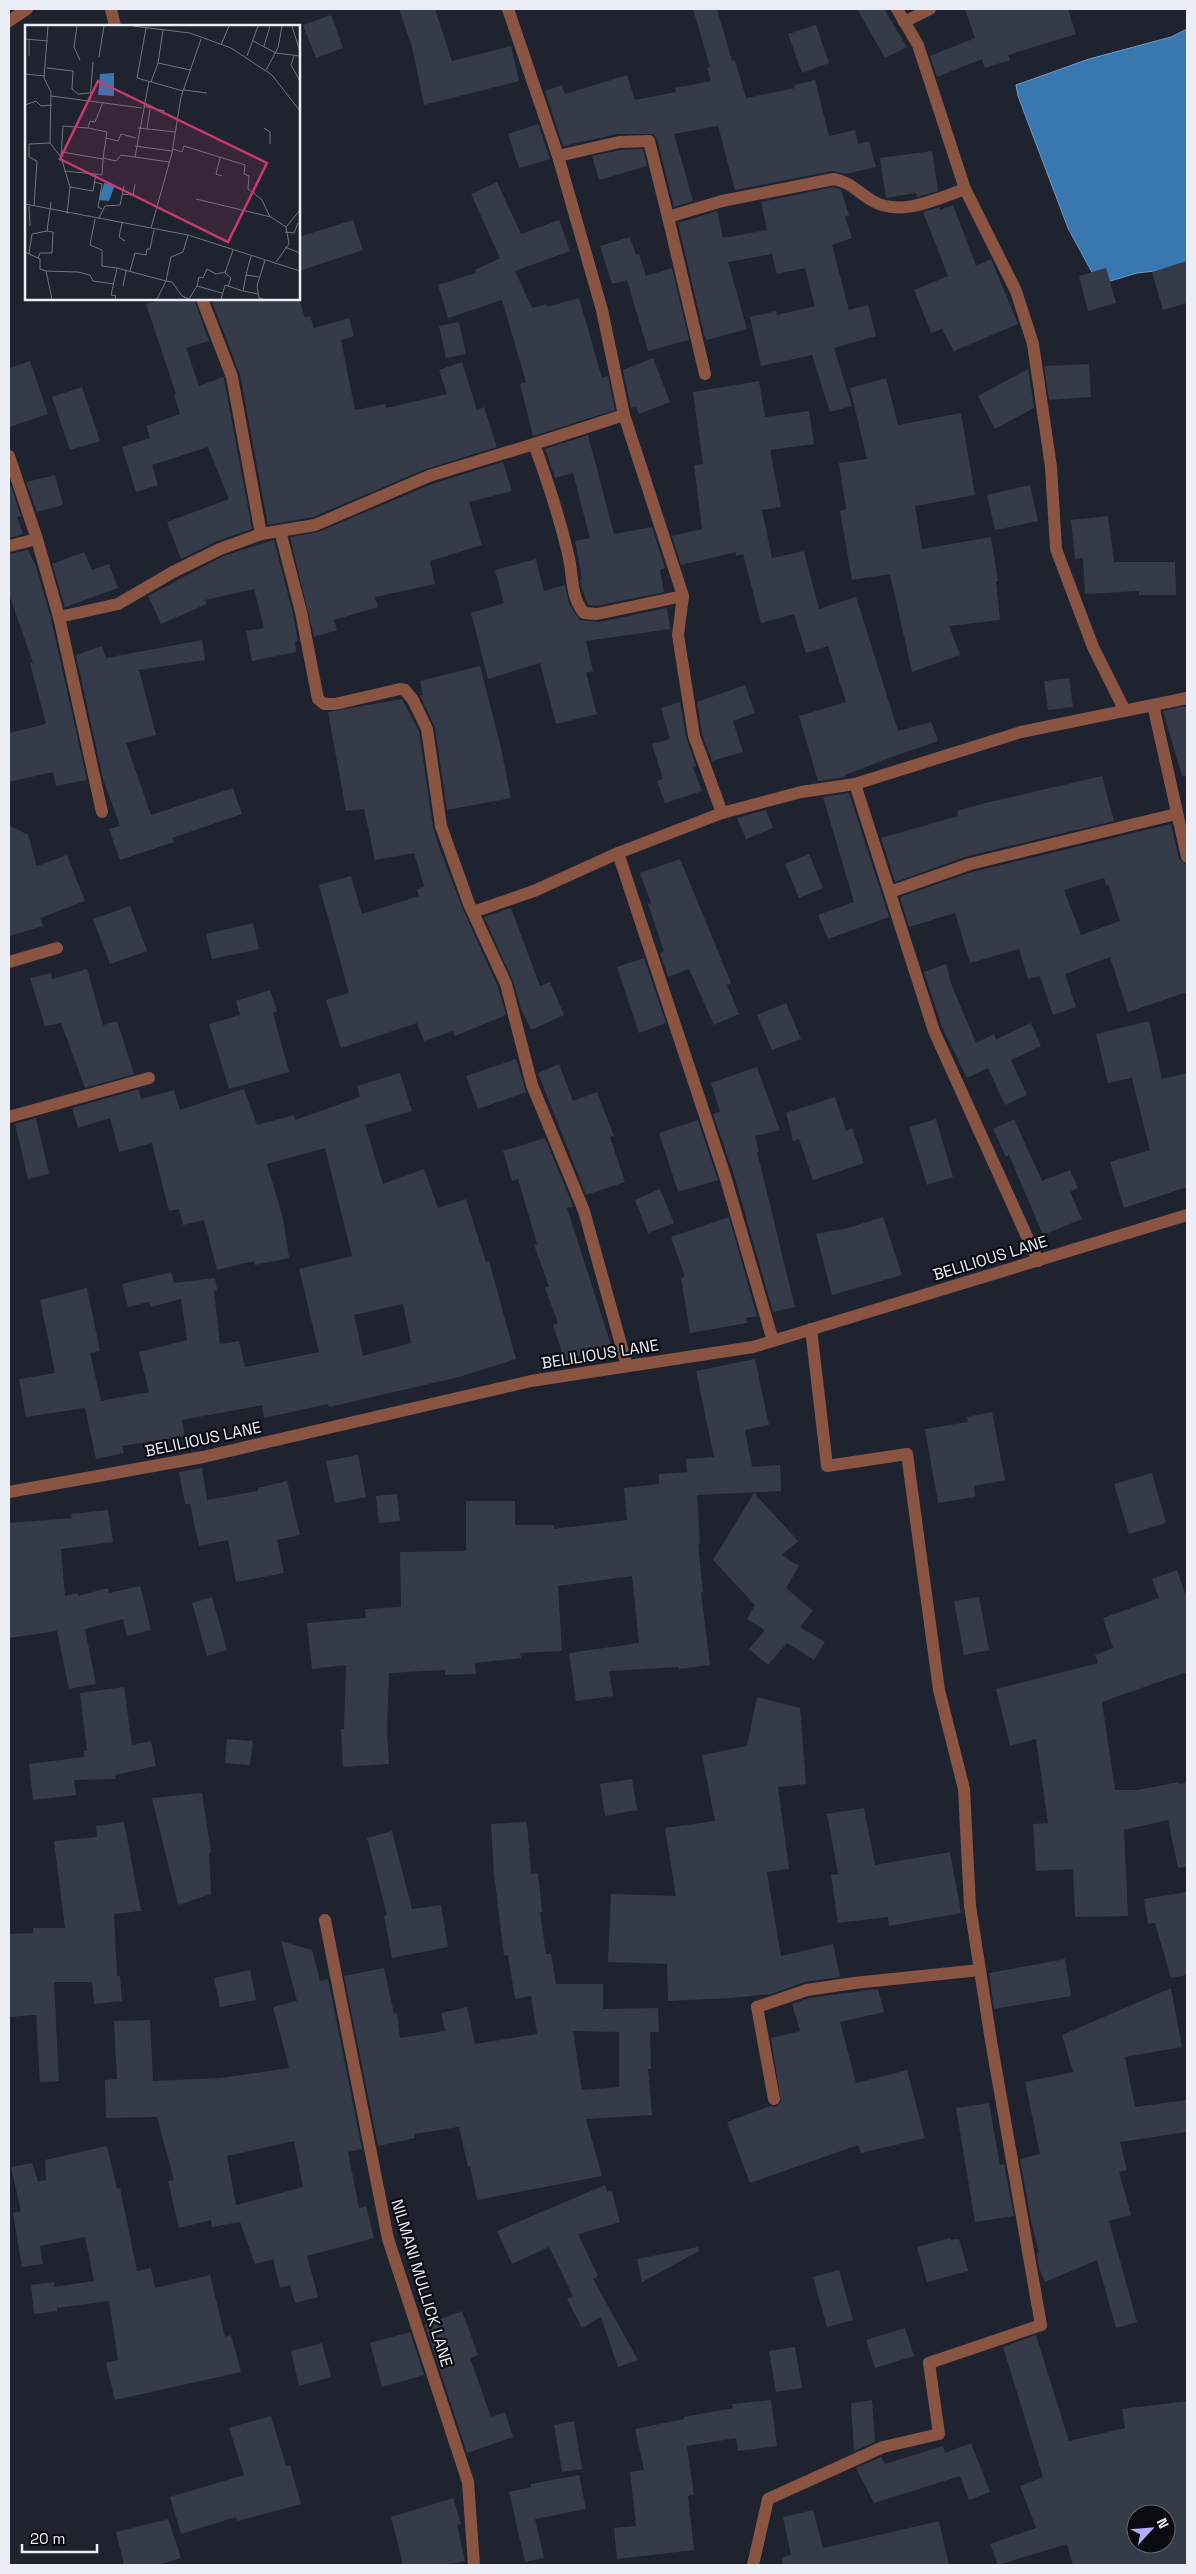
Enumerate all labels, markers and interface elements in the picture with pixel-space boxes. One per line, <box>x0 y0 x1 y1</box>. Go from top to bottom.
inset map <box>25 25 300 300</box>
street label: BELILIOUS LANE <box>930 1231 1050 1285</box>
street label: BELILIOUS LANE <box>540 1334 660 1374</box>
street label: BELILIOUS LANE <box>143 1416 263 1462</box>
street label: NILMANI MULLICK LANE <box>386 2197 458 2369</box>
north arrow <box>1126 2504 1176 2554</box>
text: N <box>1153 2515 1173 2531</box>
scale bar <box>22 2522 98 2554</box>
text: 20 m <box>30 2529 65 2548</box>

